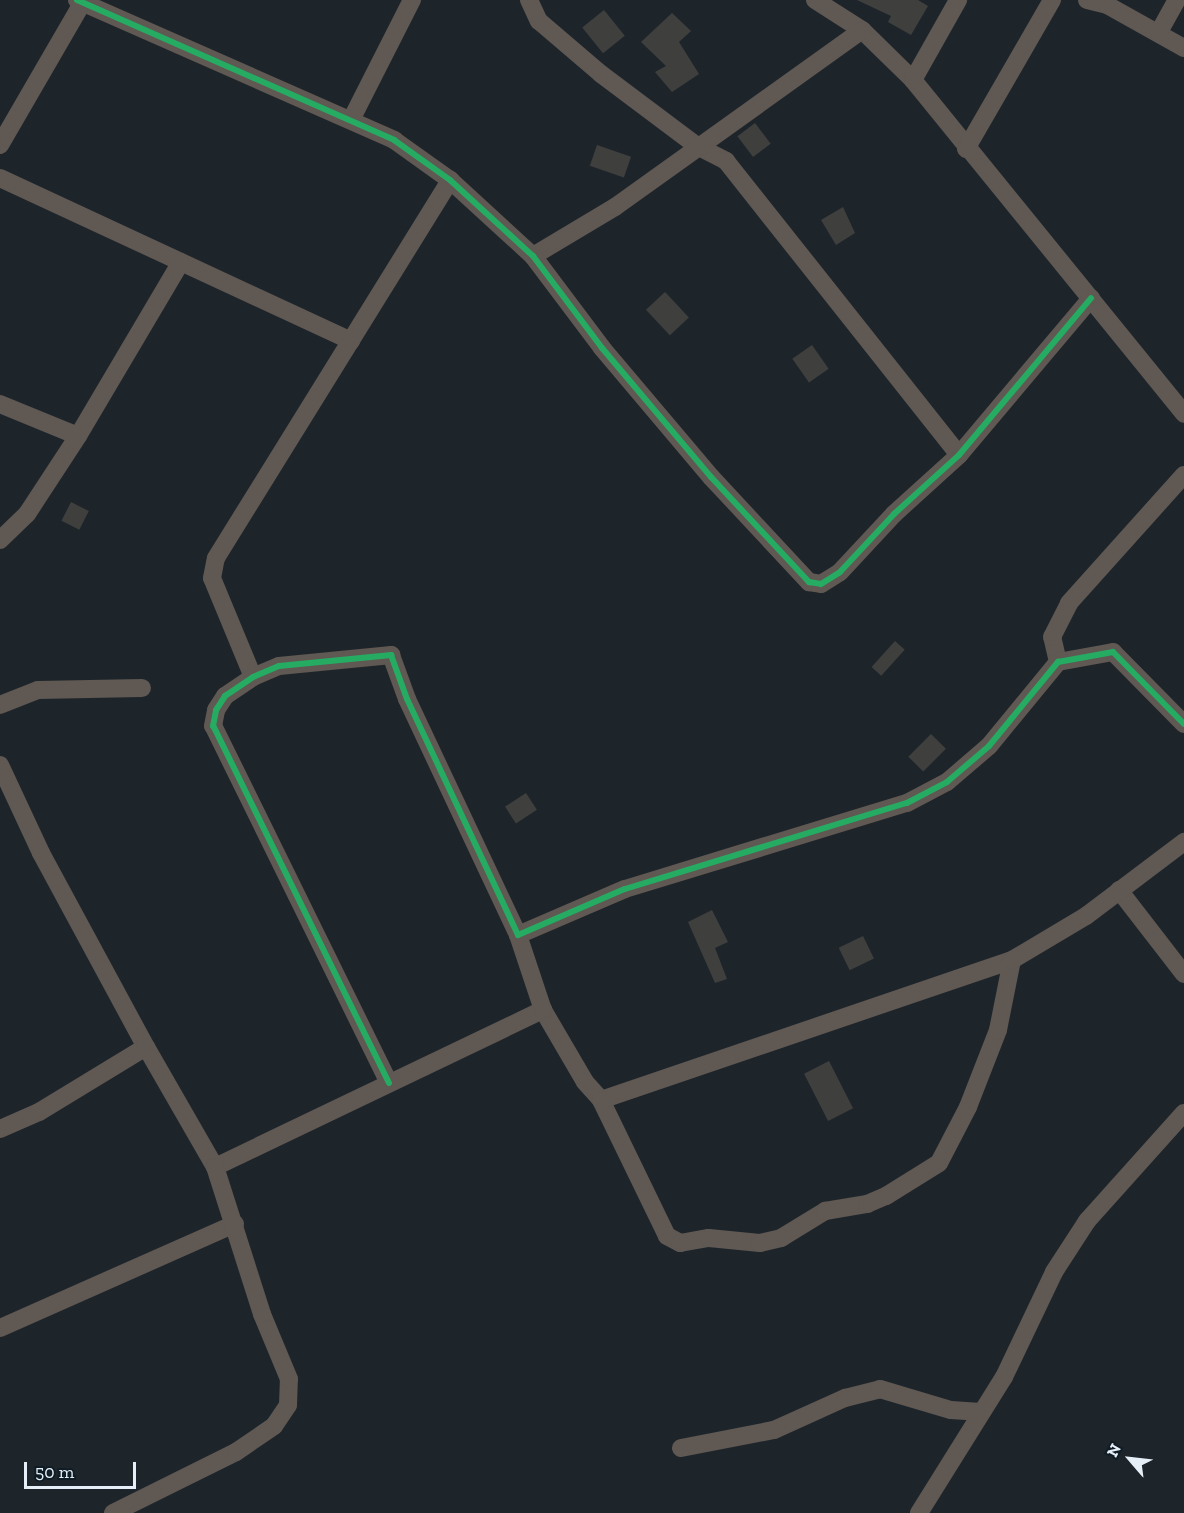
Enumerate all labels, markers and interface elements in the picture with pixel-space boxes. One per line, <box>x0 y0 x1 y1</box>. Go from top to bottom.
north arrow <box>1100 1429 1160 1489</box>
text: N <box>1102 1440 1125 1460</box>
scale bar <box>27 1450 140 1488</box>
text: 50 m <box>35 1461 74 1483</box>

